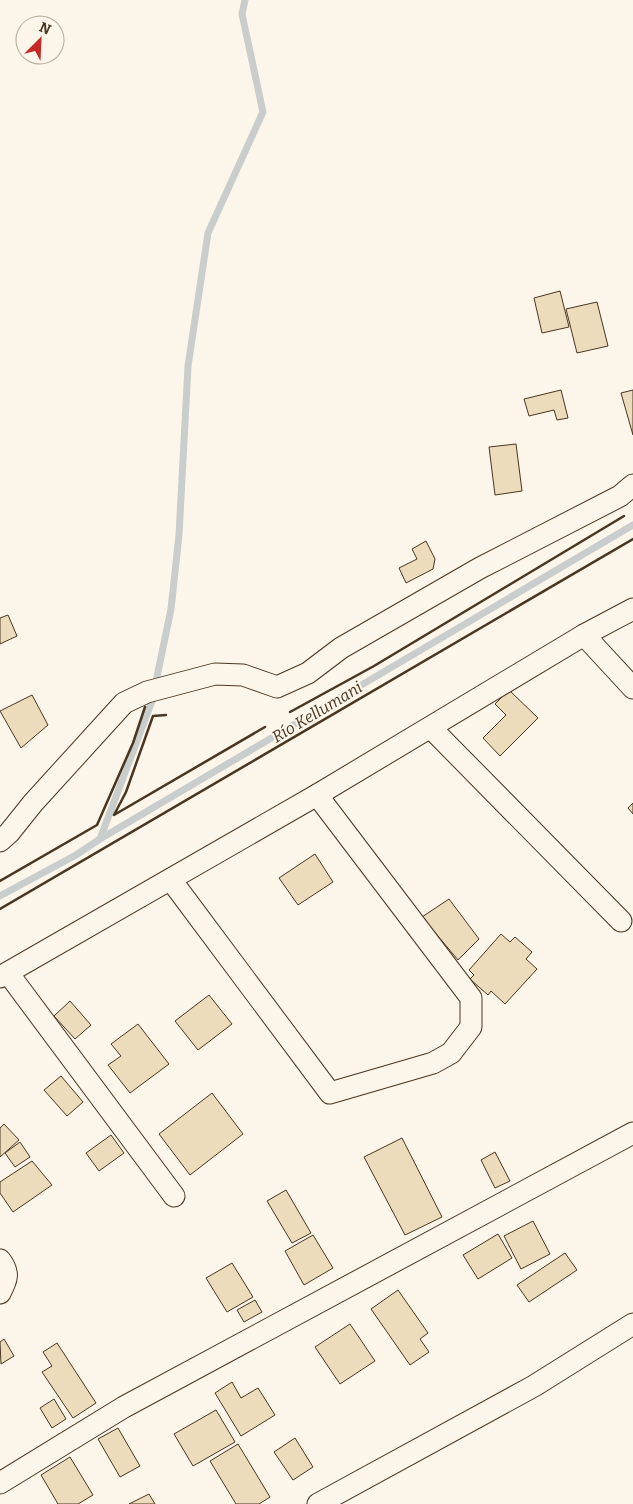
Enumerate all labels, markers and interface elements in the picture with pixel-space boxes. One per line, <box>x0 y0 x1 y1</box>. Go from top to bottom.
north arrow <box>15 15 65 65</box>
text: N <box>37 19 54 39</box>
water label: Río Kellumani <box>268 677 366 746</box>

